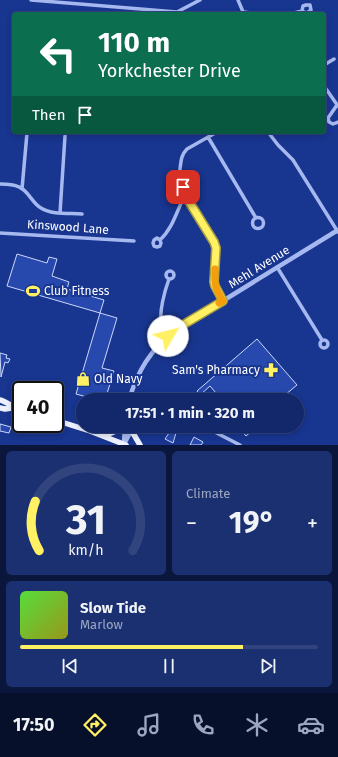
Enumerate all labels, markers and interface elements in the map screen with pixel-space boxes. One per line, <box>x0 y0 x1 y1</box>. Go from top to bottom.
text: 110 m <box>98 26 170 59</box>
icon: left <box>32 28 84 80</box>
text: Yorkchester Drive <box>98 60 241 82</box>
icon: arrive <box>74 104 96 126</box>
text: Then <box>32 106 66 124</box>
pin <box>166 170 200 204</box>
icon: arrive <box>172 176 194 198</box>
street label: Kinswood Lane <box>27 217 109 237</box>
street label: Mehl Avenue <box>226 243 292 291</box>
sports icon: Club Fitness <box>25 283 41 299</box>
place label: Club Fitness <box>44 284 110 298</box>
position arrow <box>147 315 189 357</box>
pharmacy icon: Sam's Pharmacy <box>263 362 279 378</box>
place label: Sam's Pharmacy <box>172 363 260 377</box>
shop icon: Old Navy <box>75 371 91 387</box>
place label: Old Navy <box>94 372 143 386</box>
speed limit sign: 40 <box>12 381 64 433</box>
text: 17:51 · 1 min · 320 m <box>125 404 255 422</box>
text: Climate <box>186 486 230 501</box>
text: 31 <box>65 495 106 545</box>
text: 19° <box>229 505 275 541</box>
text: − <box>186 510 197 537</box>
text: + <box>307 510 318 537</box>
text: km/h <box>68 542 104 559</box>
text: Slow Tide <box>80 599 146 617</box>
text: Marlow <box>80 617 123 632</box>
icon: previous <box>59 655 81 677</box>
icon: pause <box>158 655 180 677</box>
icon: next <box>257 655 279 677</box>
icon: directions <box>81 711 109 739</box>
icon: music <box>135 711 163 739</box>
icon: phone <box>189 711 217 739</box>
icon: climate <box>243 711 271 739</box>
icon: car <box>297 711 325 739</box>
text: 17:50 <box>13 714 54 736</box>

